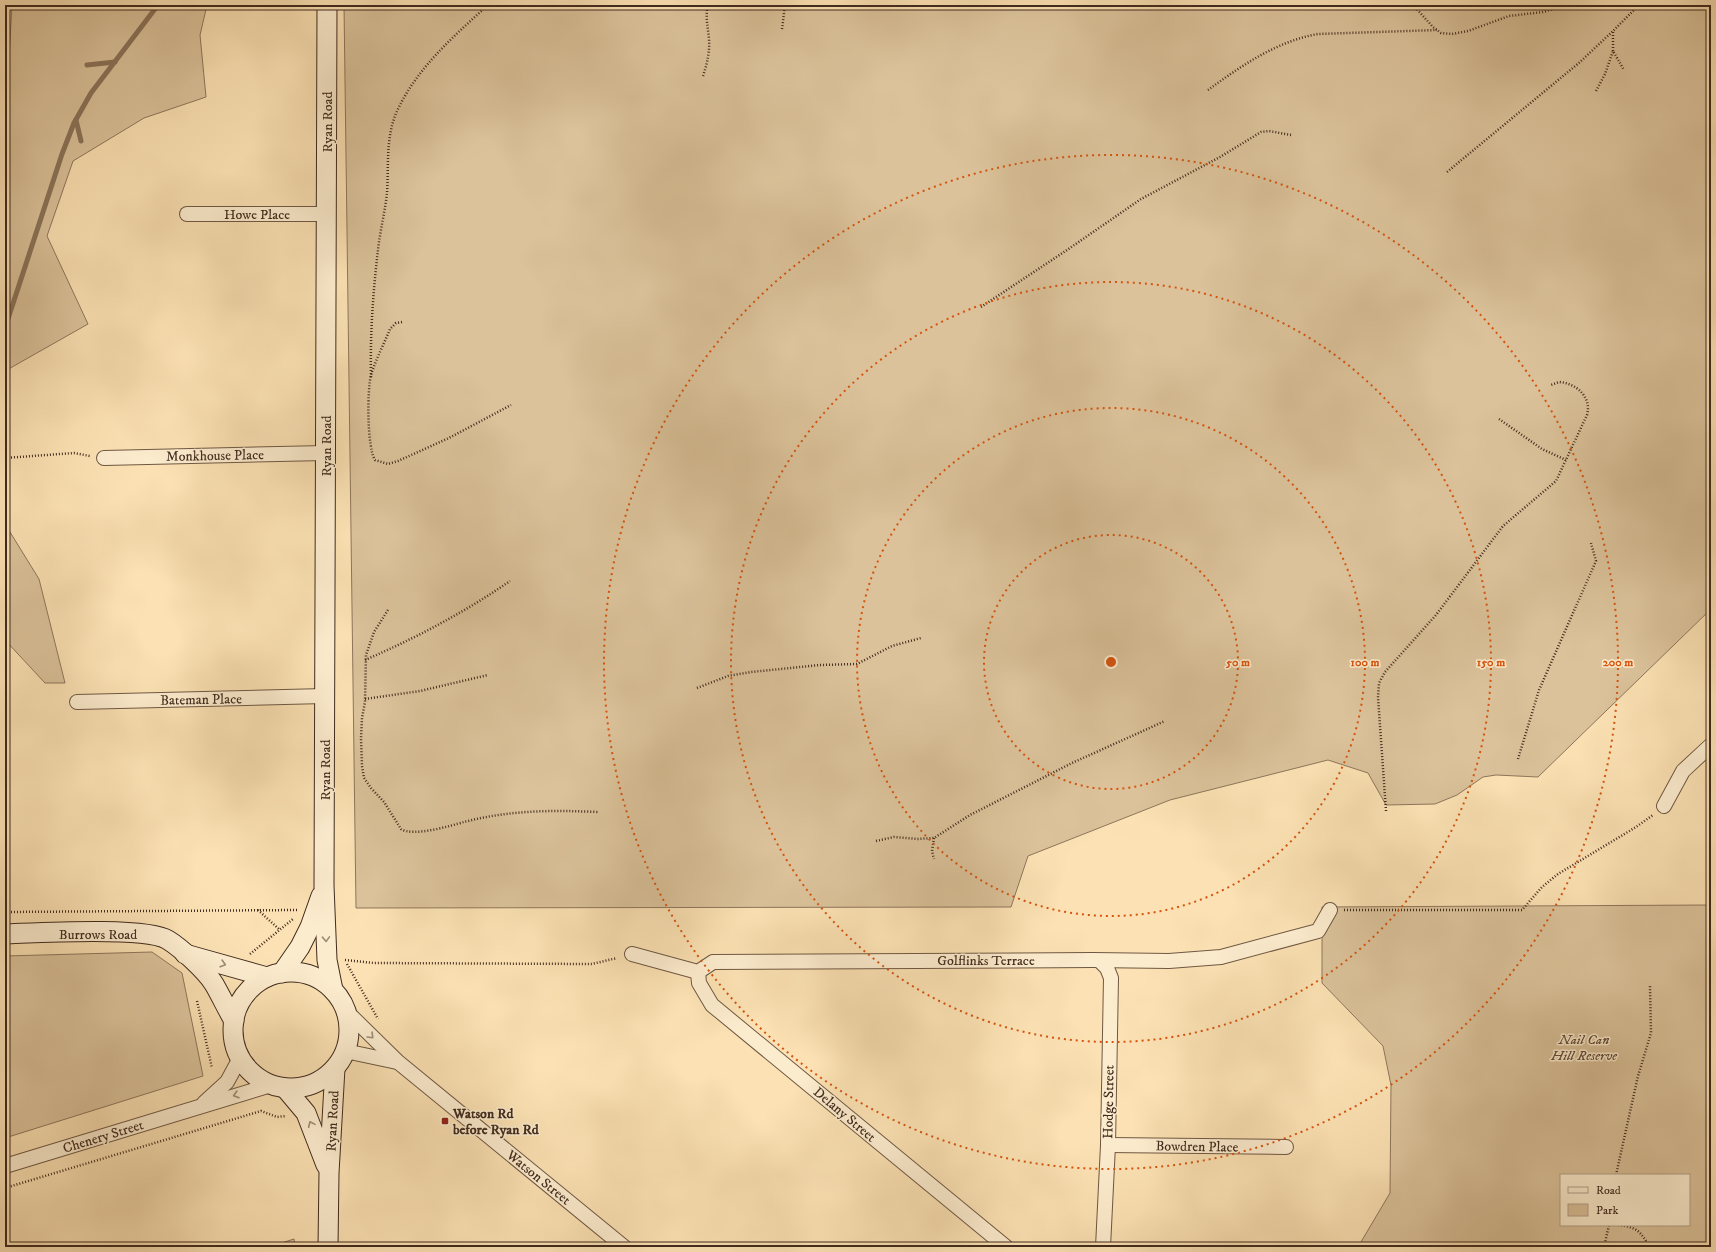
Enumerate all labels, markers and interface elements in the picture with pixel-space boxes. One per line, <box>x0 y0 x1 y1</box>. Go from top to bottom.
street label: Ryan Road <box>319 91 337 153</box>
street label: Howe Place <box>224 206 290 224</box>
street label: Ryan Road <box>318 415 336 477</box>
street label: Monkhouse Place <box>166 446 264 466</box>
centre of rings <box>1104 655 1118 669</box>
text: 50 m <box>1225 655 1250 670</box>
text: 100 m <box>1351 655 1379 670</box>
text: 150 m <box>1477 655 1505 670</box>
text: 200 m <box>1603 655 1633 670</box>
street label: Bateman Place <box>160 690 242 710</box>
street label: Ryan Road <box>317 739 335 801</box>
street label: Burrows Road <box>59 926 137 944</box>
one-way arrow <box>322 936 330 942</box>
street label: Golflinks Terrace <box>937 952 1035 970</box>
one-way arrow <box>219 959 226 968</box>
one-way arrow <box>367 1031 374 1039</box>
park label: Nail Can Hill Reserve <box>1550 1031 1618 1065</box>
street label: Hodge Street <box>1099 1064 1119 1139</box>
street label: Delany Street <box>809 1083 880 1147</box>
one-way arrow <box>233 1090 240 1099</box>
street label: Ryan Road <box>322 1090 344 1152</box>
place label: Watson Rd before Ryan Rd <box>452 1105 540 1139</box>
street label: Chenery Street <box>61 1116 146 1158</box>
marker: Watson Rd before Ryan Rd <box>440 1116 450 1126</box>
one-way arrow <box>308 1120 316 1128</box>
street label: Bowdren Place <box>1155 1137 1239 1157</box>
street label: Watson Street <box>502 1146 574 1209</box>
legend <box>1560 1174 1690 1226</box>
text: Road <box>1596 1183 1621 1198</box>
text: Park <box>1596 1203 1618 1218</box>

